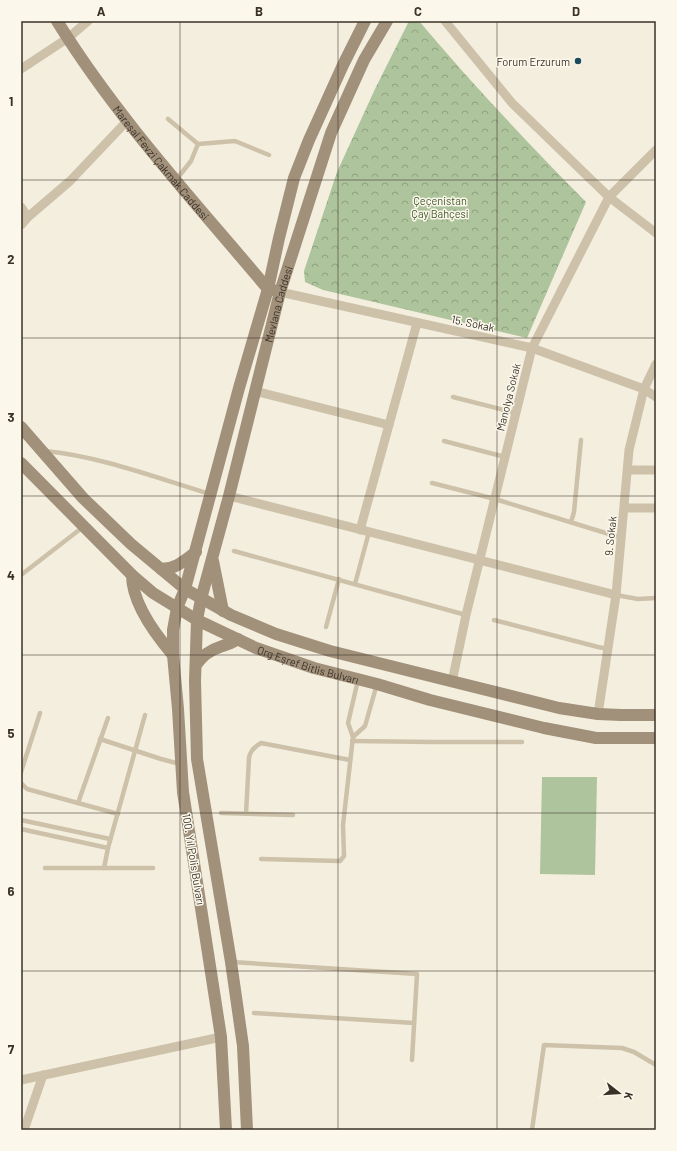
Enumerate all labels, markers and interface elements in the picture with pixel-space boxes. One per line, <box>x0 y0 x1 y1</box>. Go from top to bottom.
text: A <box>97 3 106 19</box>
text: B <box>255 3 263 19</box>
text: C <box>414 3 422 19</box>
text: D <box>572 3 580 19</box>
place label: Forum Erzurum <box>497 55 570 68</box>
marker: Forum Erzurum <box>573 56 583 66</box>
text: 1 <box>9 93 13 109</box>
street label: Mareşal Fevzi Çakmak Caddesi <box>111 103 212 222</box>
park label: Çeçenistan Çay Bahçesi <box>411 194 469 220</box>
text: 2 <box>7 251 15 267</box>
street label: Mevlana Caddesi <box>261 264 295 344</box>
street label: 15. Sokak <box>450 312 496 334</box>
street label: Manolya Sokak <box>493 361 523 432</box>
text: 3 <box>7 409 15 425</box>
street label: 9. Sokak <box>601 515 619 557</box>
text: 4 <box>7 567 15 583</box>
street label: Org Eşref Bitlis Bulvarı <box>256 642 360 686</box>
text: 5 <box>7 725 15 741</box>
street label: 100. Yıl Polis Bulvarı <box>180 812 208 906</box>
text: 6 <box>8 883 15 899</box>
text: 7 <box>8 1041 15 1057</box>
north arrow <box>599 1073 639 1113</box>
text: K <box>622 1091 636 1101</box>

